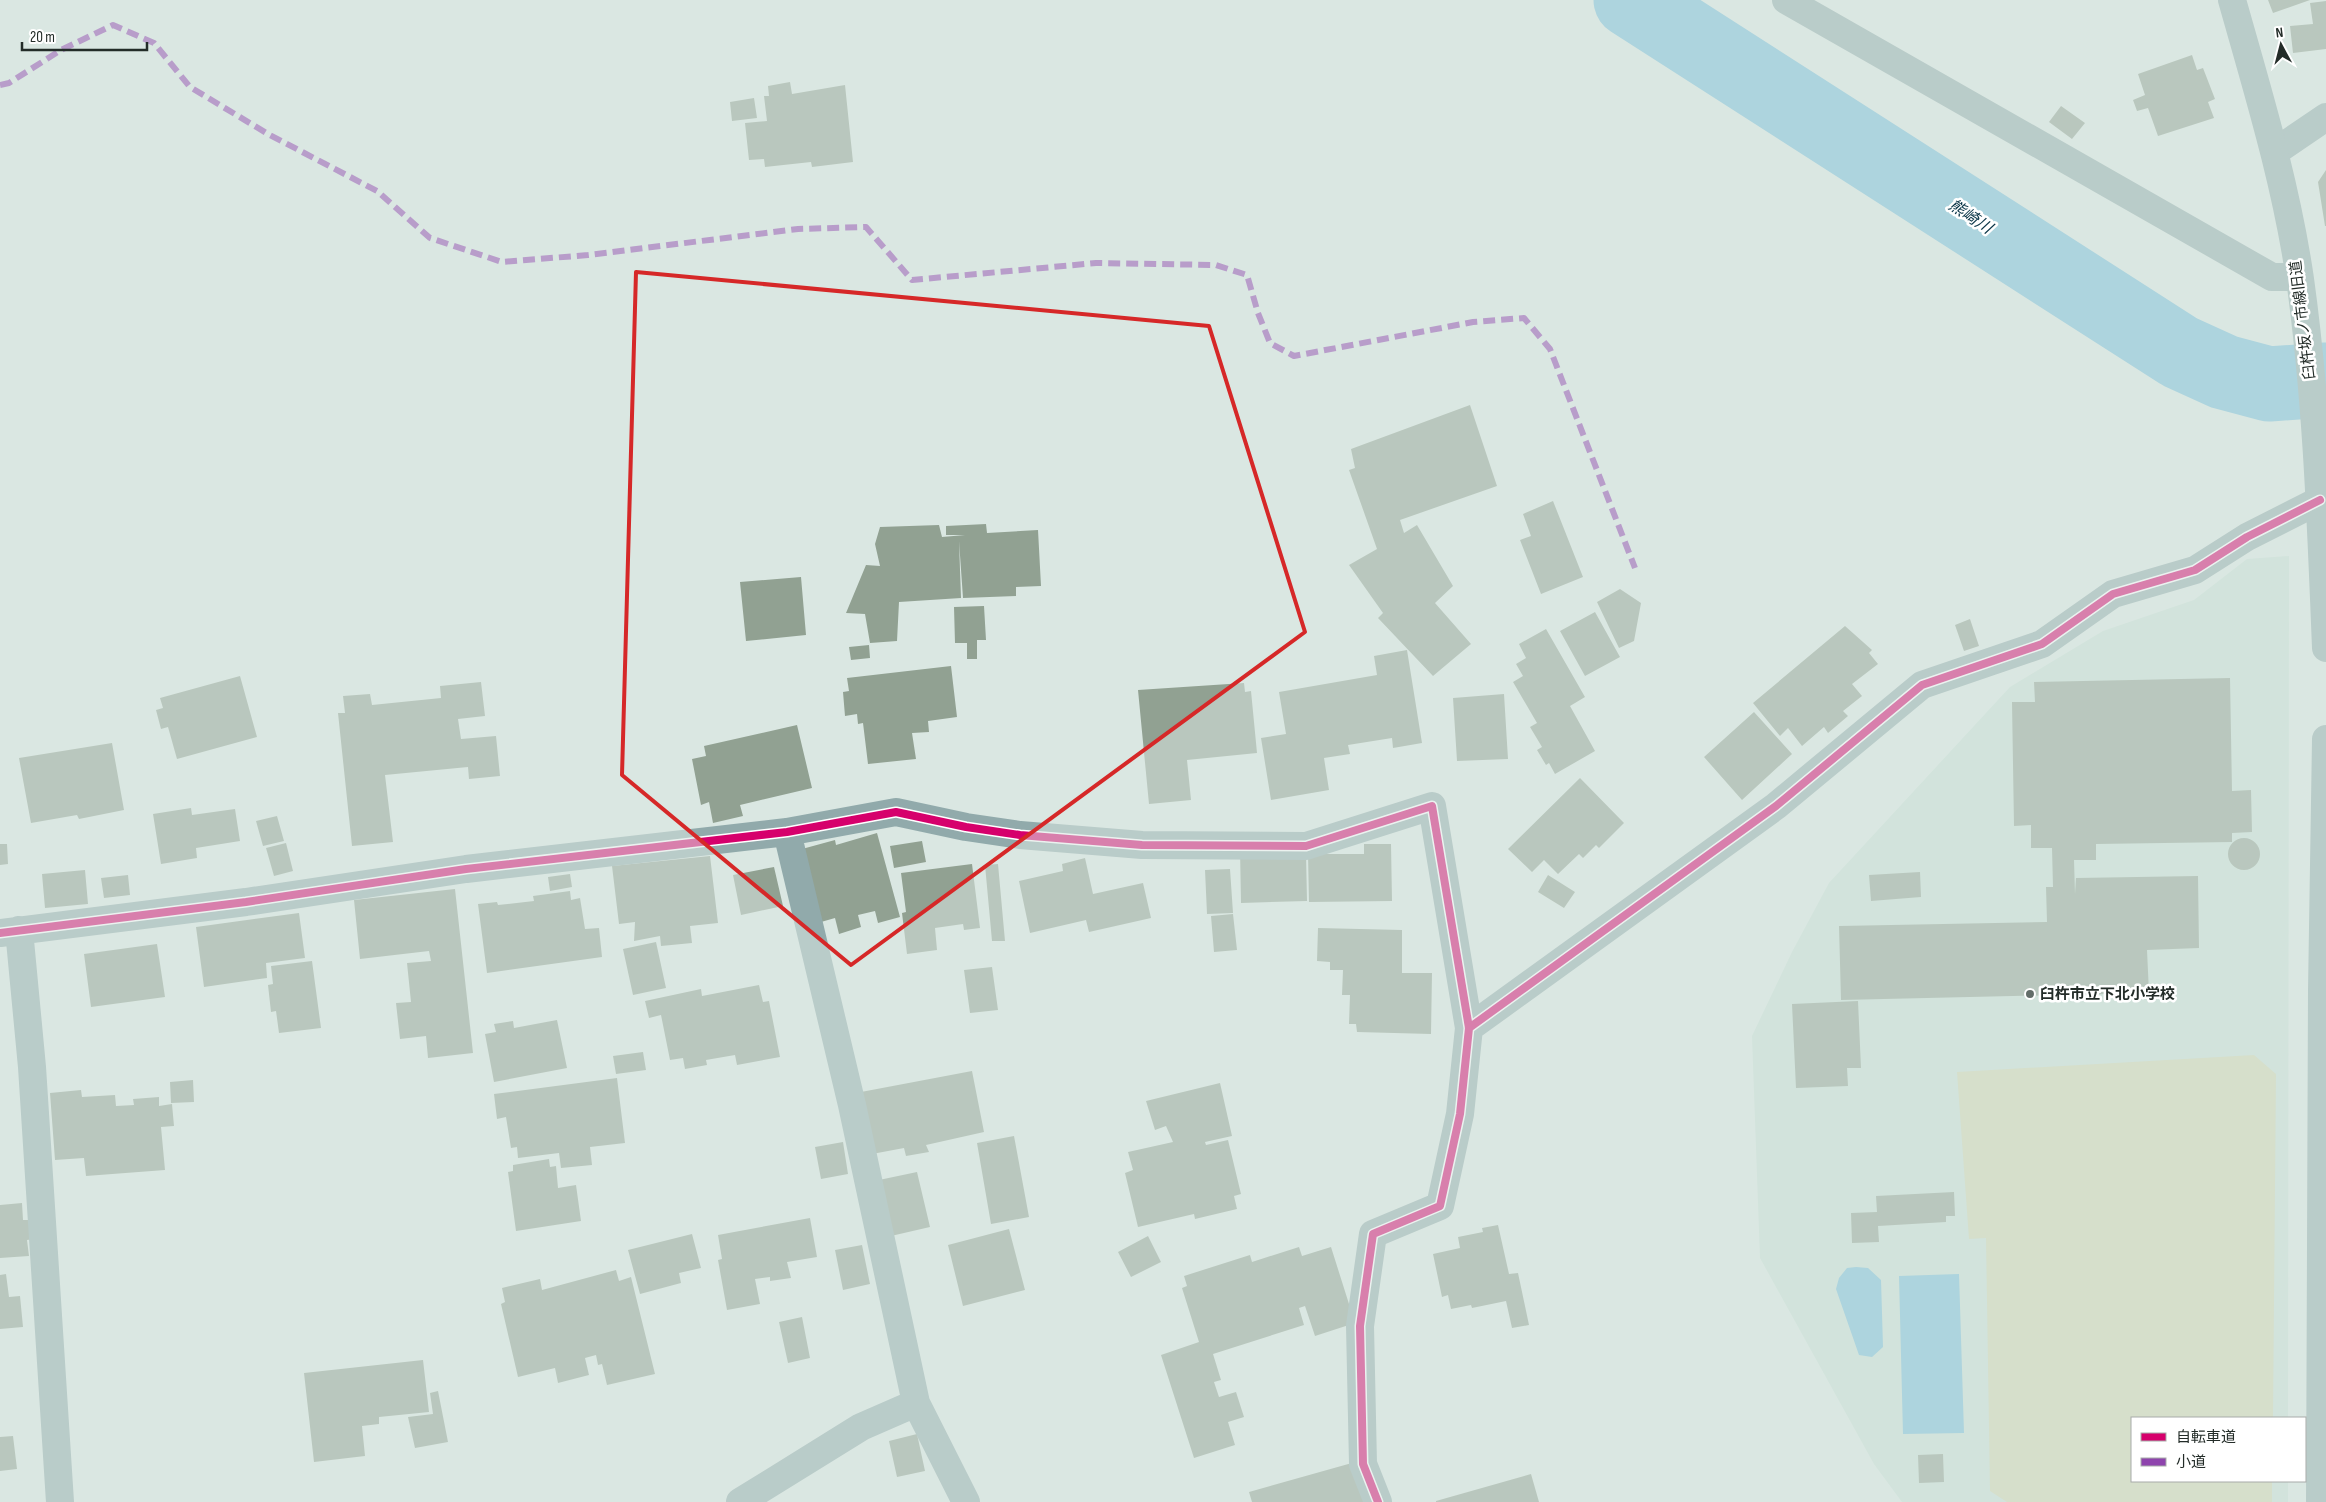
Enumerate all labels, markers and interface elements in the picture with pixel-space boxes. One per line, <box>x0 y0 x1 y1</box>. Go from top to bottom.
scale bar <box>22 20 148 52</box>
north arrow <box>2256 20 2306 70</box>
text: N <box>2275 24 2284 41</box>
text: 20 m <box>30 28 55 47</box>
water label: 熊崎川 <box>1945 196 1997 239</box>
street label: 臼杵坂ノ市線旧道 <box>2286 259 2320 381</box>
place label: 臼杵市立下北小学校 <box>2040 985 2175 1004</box>
marker: 臼杵市立下北小学校 <box>2024 988 2036 1000</box>
legend <box>2131 1417 2306 1482</box>
text: 自転車道 <box>2176 1428 2236 1447</box>
text: 小道 <box>2176 1453 2206 1472</box>

